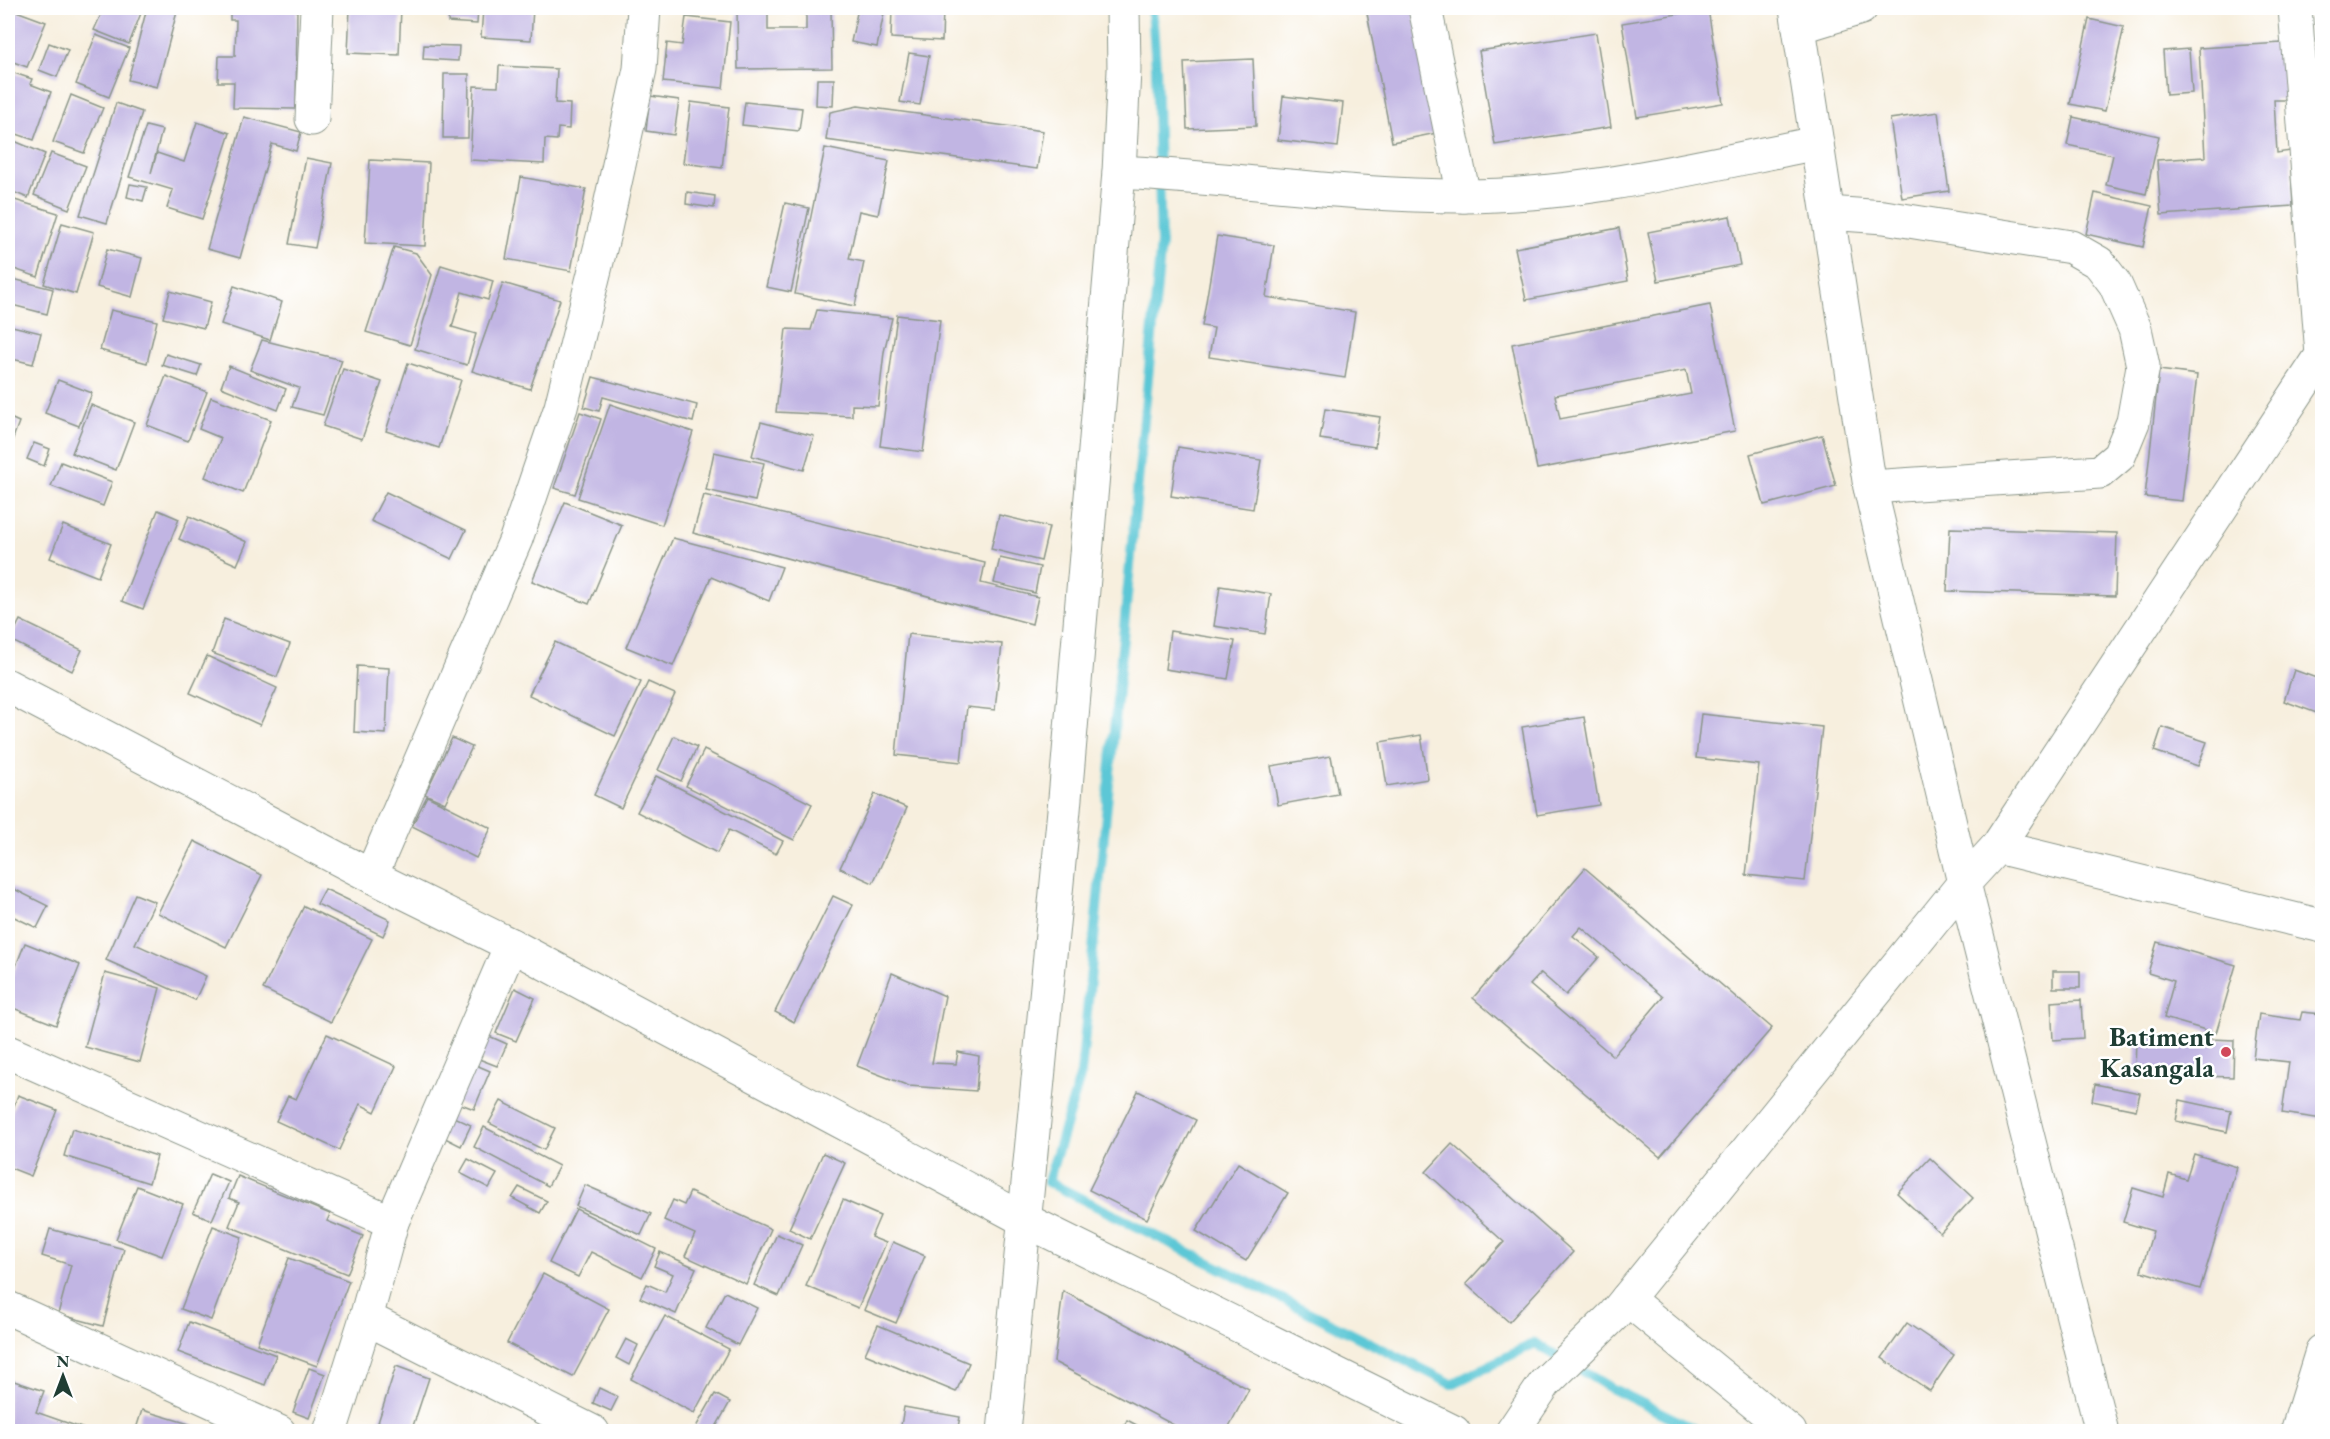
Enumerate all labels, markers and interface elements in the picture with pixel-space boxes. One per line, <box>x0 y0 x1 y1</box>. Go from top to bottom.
place label: Batiment Kasangala <box>2100 1019 2214 1085</box>
marker: Batiment Kasangala <box>2219 1045 2233 1059</box>
north arrow <box>33 1346 93 1406</box>
text: N <box>57 1351 70 1372</box>

